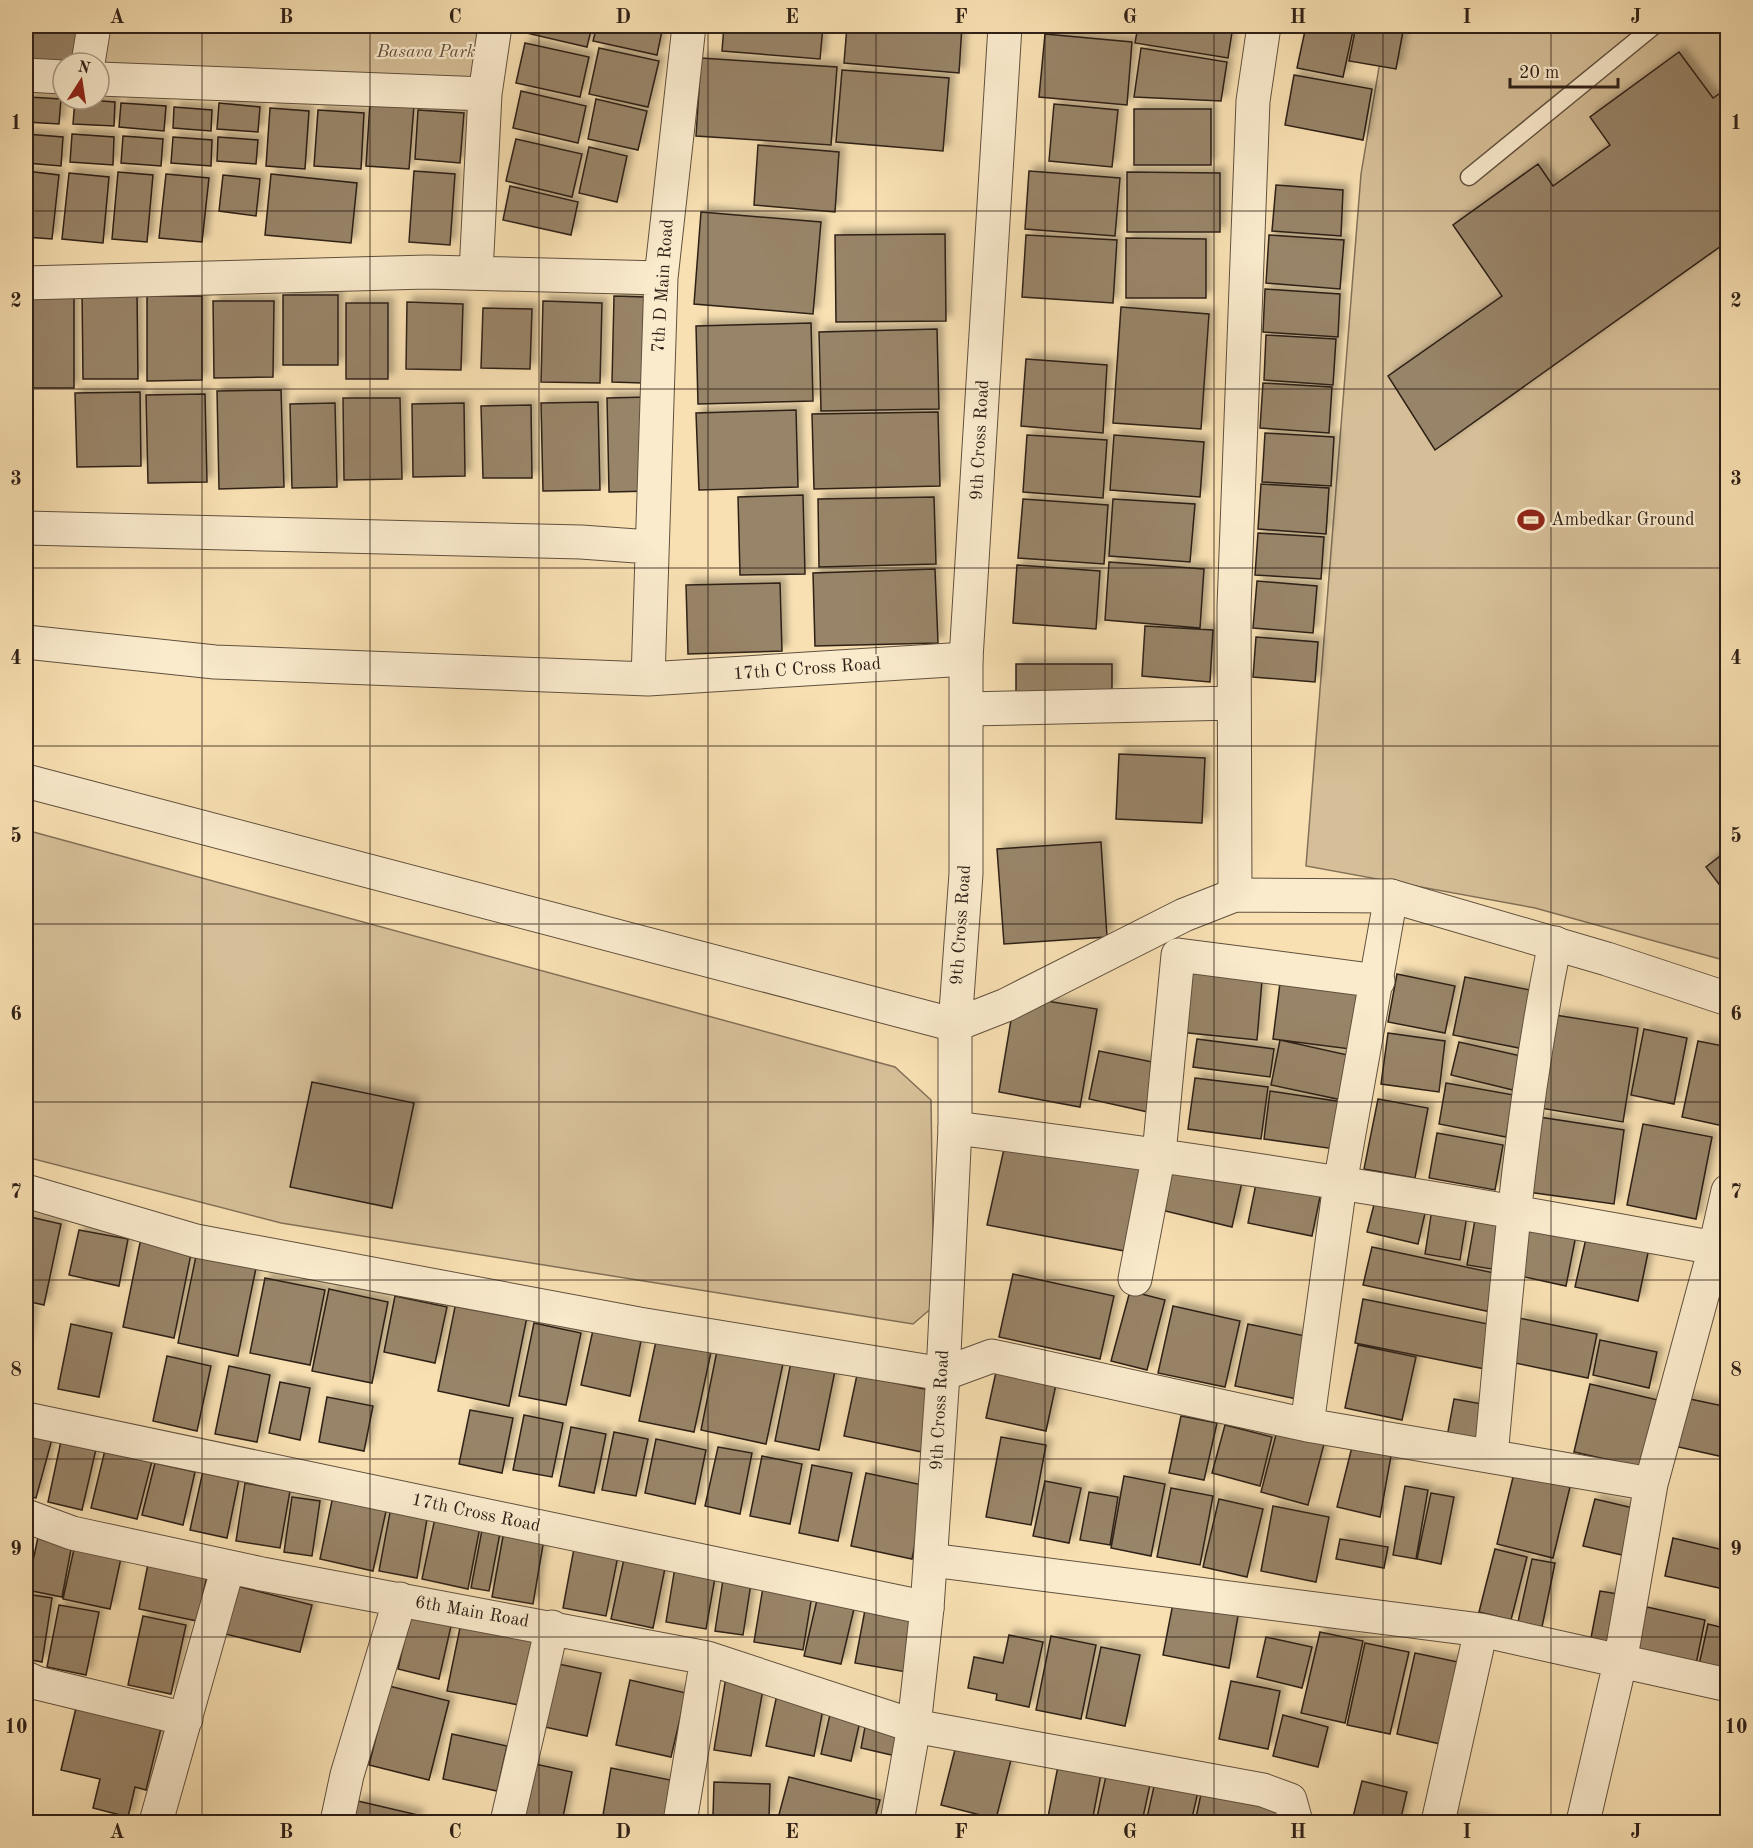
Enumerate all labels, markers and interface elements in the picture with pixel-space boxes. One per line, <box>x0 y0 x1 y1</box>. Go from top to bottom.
text: A <box>109 8 125 28</box>
text: B <box>279 8 293 28</box>
text: C <box>448 8 462 28</box>
text: D <box>615 8 631 28</box>
text: E <box>785 8 799 28</box>
text: F <box>954 8 968 28</box>
text: G <box>1123 8 1137 28</box>
text: H <box>1290 8 1306 28</box>
text: I <box>1463 8 1471 28</box>
text: J <box>1631 8 1642 28</box>
park label: Basava Park <box>375 43 476 61</box>
north arrow <box>51 51 111 111</box>
scale bar <box>1510 51 1618 89</box>
text: N <box>76 59 92 78</box>
text: 20 m <box>1519 64 1559 82</box>
text: 1 <box>10 114 22 134</box>
text: 1 <box>1730 114 1742 134</box>
street label: 7th D Main Road <box>649 218 677 354</box>
text: 2 <box>10 292 22 312</box>
text: 2 <box>1730 292 1742 312</box>
street label: 9th Cross Road <box>968 379 992 501</box>
text: 3 <box>10 470 22 490</box>
text: 3 <box>1730 470 1742 490</box>
sports icon: Ambedkar Ground <box>1516 505 1546 535</box>
place label: Ambedkar Ground <box>1551 511 1695 529</box>
text: 4 <box>10 649 22 669</box>
text: 4 <box>1730 649 1742 669</box>
street label: 17th C Cross Road <box>732 655 882 683</box>
text: 5 <box>10 826 22 847</box>
text: 5 <box>1730 826 1742 847</box>
street label: 9th Cross Road <box>948 864 974 986</box>
text: 6 <box>10 1005 22 1025</box>
text: 6 <box>1730 1005 1742 1025</box>
text: 7 <box>10 1183 22 1203</box>
text: 7 <box>1730 1183 1742 1203</box>
street label: 9th Cross Road <box>928 1349 952 1471</box>
text: 8 <box>10 1361 22 1381</box>
text: 8 <box>1730 1361 1742 1381</box>
street label: 17th Cross Road <box>410 1491 542 1535</box>
text: 9 <box>10 1540 22 1560</box>
text: 9 <box>1730 1540 1742 1560</box>
street label: 6th Main Road <box>414 1593 530 1631</box>
text: 10 <box>4 1718 28 1738</box>
text: 10 <box>1724 1718 1748 1738</box>
text: A <box>109 1823 125 1843</box>
text: B <box>279 1823 293 1843</box>
text: C <box>448 1823 462 1843</box>
text: D <box>615 1823 631 1843</box>
text: E <box>785 1823 799 1843</box>
text: F <box>954 1823 968 1843</box>
text: G <box>1123 1823 1137 1843</box>
text: H <box>1290 1823 1306 1843</box>
text: I <box>1463 1823 1471 1843</box>
text: J <box>1631 1823 1642 1843</box>

